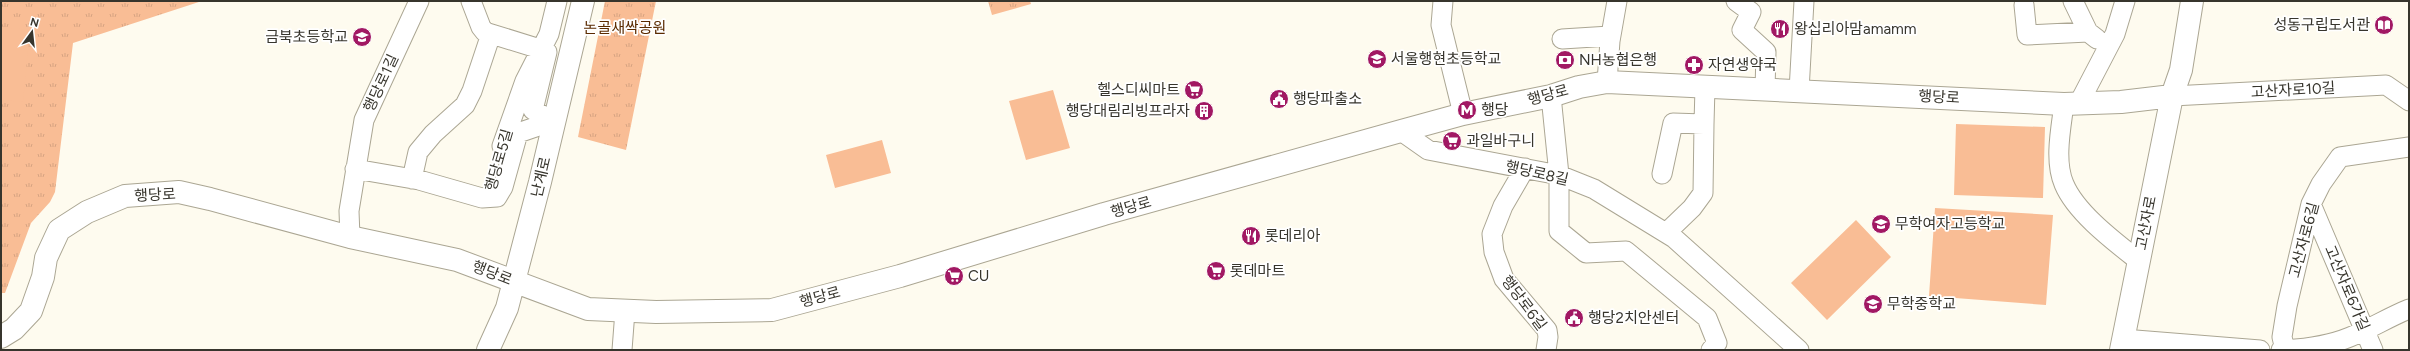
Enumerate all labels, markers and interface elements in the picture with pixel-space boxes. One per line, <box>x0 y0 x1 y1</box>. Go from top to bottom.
north arrow <box>12 12 52 52</box>
library icon: 성동구립도서관 <box>2373 14 2395 36</box>
text: N <box>29 15 40 30</box>
place label: 성동구립도서관 <box>2273 16 2370 34</box>
restaurant icon: 왕십리아맘amamm <box>1769 18 1791 40</box>
park label: 논골새싹공원 <box>584 19 666 37</box>
place label: 왕십리아맘amamm <box>1794 20 1917 38</box>
school or university icon: 금북초등학교 <box>351 26 373 48</box>
place label: 금북초등학교 <box>265 28 348 46</box>
school or university icon: 서울행현초등학교 <box>1366 48 1388 70</box>
bank icon: NH농협은행 <box>1554 49 1576 71</box>
place label: 서울행현초등학교 <box>1391 50 1501 68</box>
street label: 행당로1길 <box>360 51 402 115</box>
place label: NH농협은행 <box>1579 51 1657 69</box>
pharmacy icon: 자연생약국 <box>1683 54 1705 76</box>
place label: 자연생약국 <box>1708 56 1777 74</box>
supermarket icon: 헬스디씨마트 <box>1183 79 1205 101</box>
street label: 고산자로10길 <box>2250 79 2336 101</box>
place label: 헬스디씨마트 <box>1097 81 1180 99</box>
street label: 행당로 <box>1526 81 1570 109</box>
street label: 행당로 <box>1918 87 1960 107</box>
public building icon: 행당파출소 <box>1268 88 1290 110</box>
place label: 행당파출소 <box>1293 90 1362 108</box>
metro station icon: 행당 <box>1456 99 1478 121</box>
building icon: 행당대림리빙프라자 <box>1193 100 1215 122</box>
place label: 행당 <box>1481 101 1509 119</box>
place label: 행당대림리빙프라자 <box>1066 102 1190 120</box>
street label: 행당로5길 <box>482 127 516 193</box>
supermarket icon: 과일바구니 <box>1441 130 1463 152</box>
place label: 과일바구니 <box>1466 132 1535 150</box>
street label: 난계로 <box>528 155 554 199</box>
street label: 행당로8길 <box>1504 157 1570 189</box>
street label: 행당로 <box>134 185 176 205</box>
street label: 행당로 <box>1109 193 1153 221</box>
street label: 고산자로 <box>2132 194 2160 252</box>
street label: 고산자로6길 <box>2285 200 2323 280</box>
school or university icon: 무학여자고등학교 <box>1870 213 1892 235</box>
place label: 무학여자고등학교 <box>1895 215 2005 233</box>
restaurant icon: 롯데리아 <box>1240 225 1262 247</box>
place label: 롯데리아 <box>1265 227 1320 245</box>
street label: 고산자로6가길 <box>2321 242 2373 334</box>
street label: 행당로 <box>469 257 515 289</box>
supermarket icon: 롯데마트 <box>1205 260 1227 282</box>
place label: 롯데마트 <box>1230 262 1285 280</box>
supermarket icon: CU <box>943 265 965 287</box>
place label: CU <box>968 267 989 285</box>
street label: 행당로6길 <box>1498 272 1550 334</box>
street label: 행당로 <box>798 283 842 311</box>
school or university icon: 무학중학교 <box>1862 293 1884 315</box>
place label: 무학중학교 <box>1887 295 1956 313</box>
public building icon: 행당2치안센터 <box>1563 307 1585 329</box>
place label: 행당2치안센터 <box>1588 309 1679 327</box>

